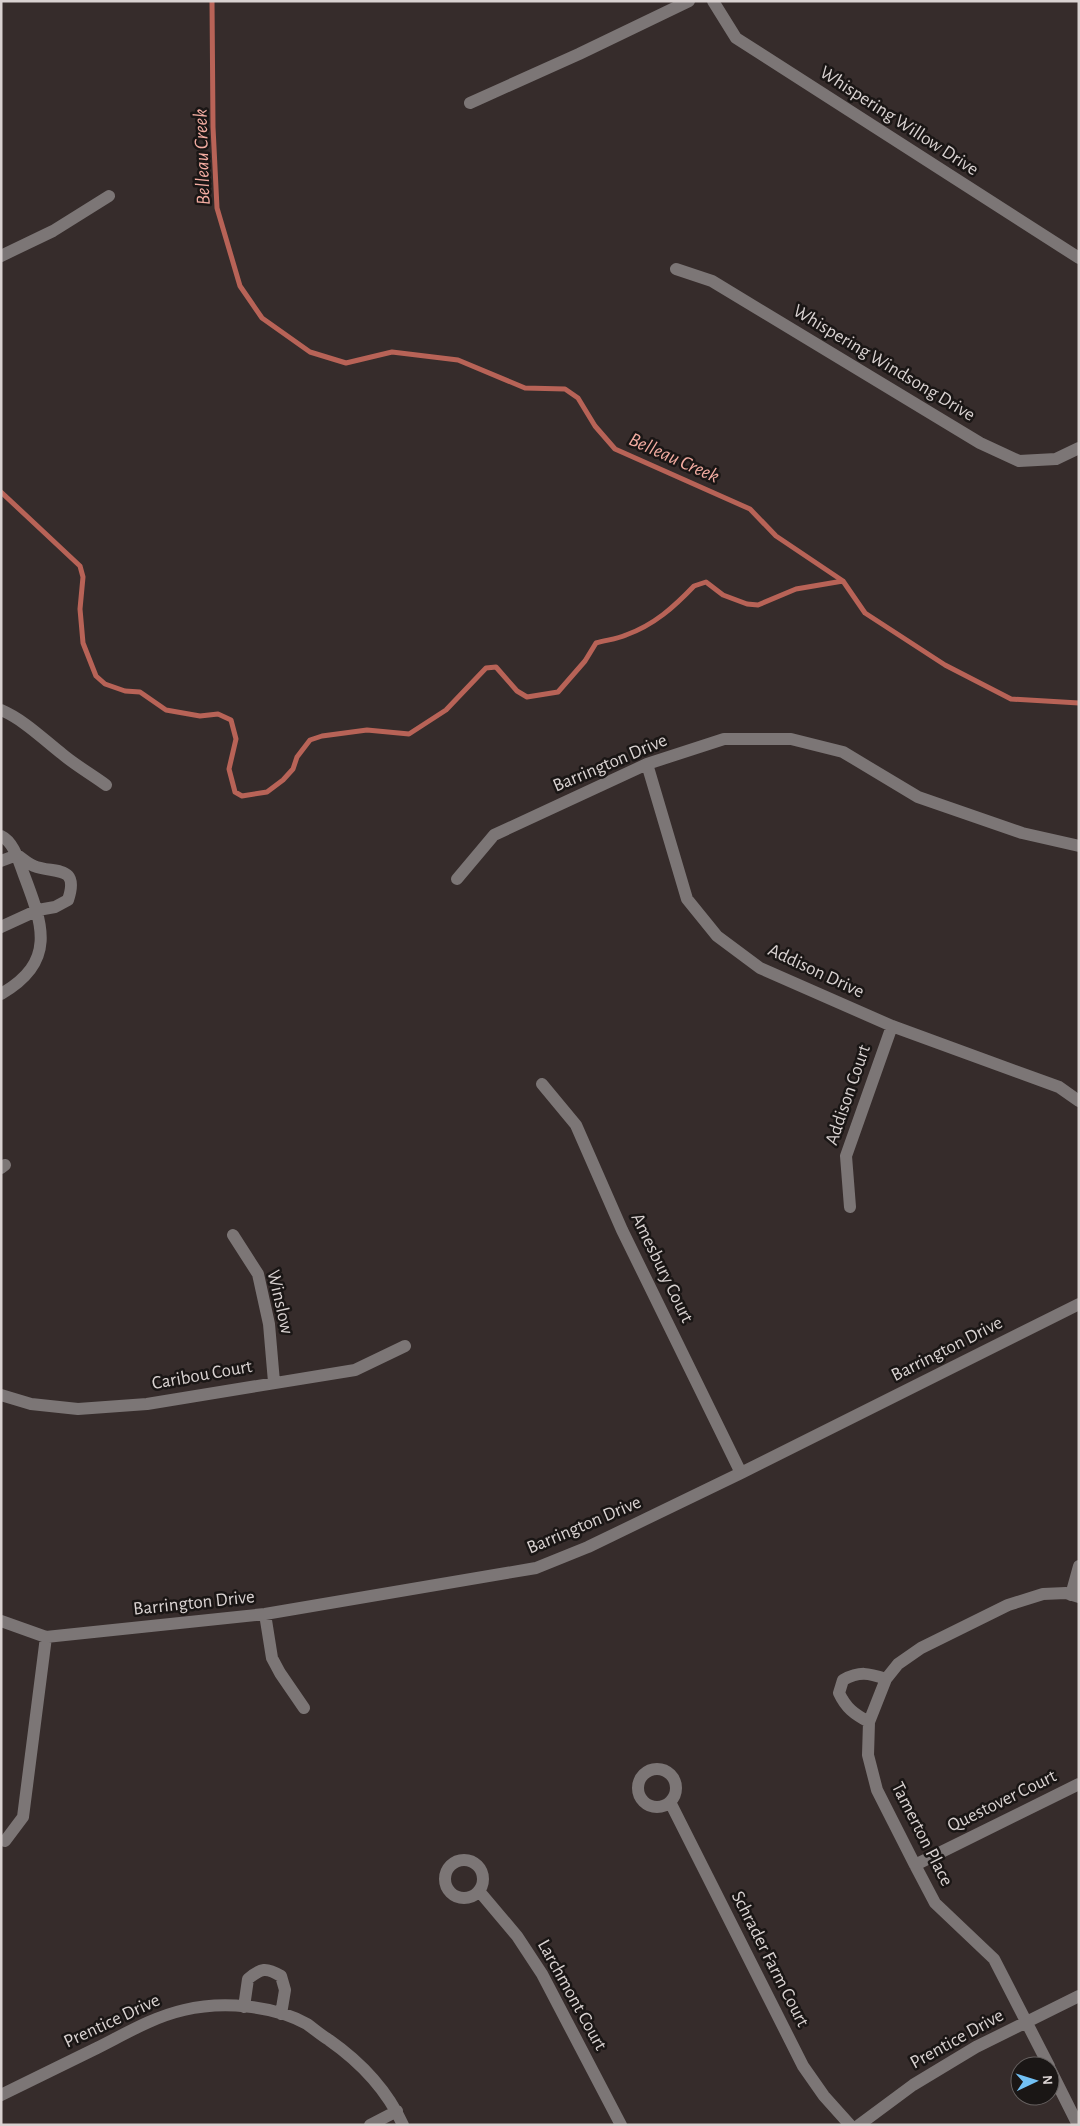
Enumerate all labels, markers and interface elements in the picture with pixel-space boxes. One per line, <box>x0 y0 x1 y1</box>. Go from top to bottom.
street label: Whispering Willow Drive <box>816 63 982 179</box>
water label: Belleau Creek <box>190 108 214 206</box>
street label: Whispering Windsong Drive <box>790 301 978 425</box>
water label: Belleau Creek <box>626 429 722 487</box>
street label: Barrington Drive <box>550 730 670 796</box>
street label: Addison Drive <box>765 941 867 1001</box>
street label: Addison Court <box>822 1042 874 1148</box>
street label: Amesbury Court <box>627 1210 697 1326</box>
street label: Winslow <box>263 1268 297 1336</box>
street label: Barrington Drive <box>888 1313 1006 1385</box>
street label: Caribou Court <box>150 1357 254 1393</box>
street label: Barrington Drive <box>524 1492 644 1558</box>
street label: Barrington Drive <box>132 1587 256 1619</box>
street label: Questover Court <box>944 1766 1060 1836</box>
street label: Tamerton Place <box>888 1779 956 1889</box>
street label: Schrader Farm Court <box>728 1888 812 2030</box>
street label: Larchmont Court <box>534 1936 610 2054</box>
street label: Prentice Drive <box>61 1990 163 2052</box>
street label: Prentice Drive <box>907 2006 1007 2072</box>
north arrow <box>1010 2056 1060 2106</box>
text: N <box>1040 2075 1054 2086</box>

